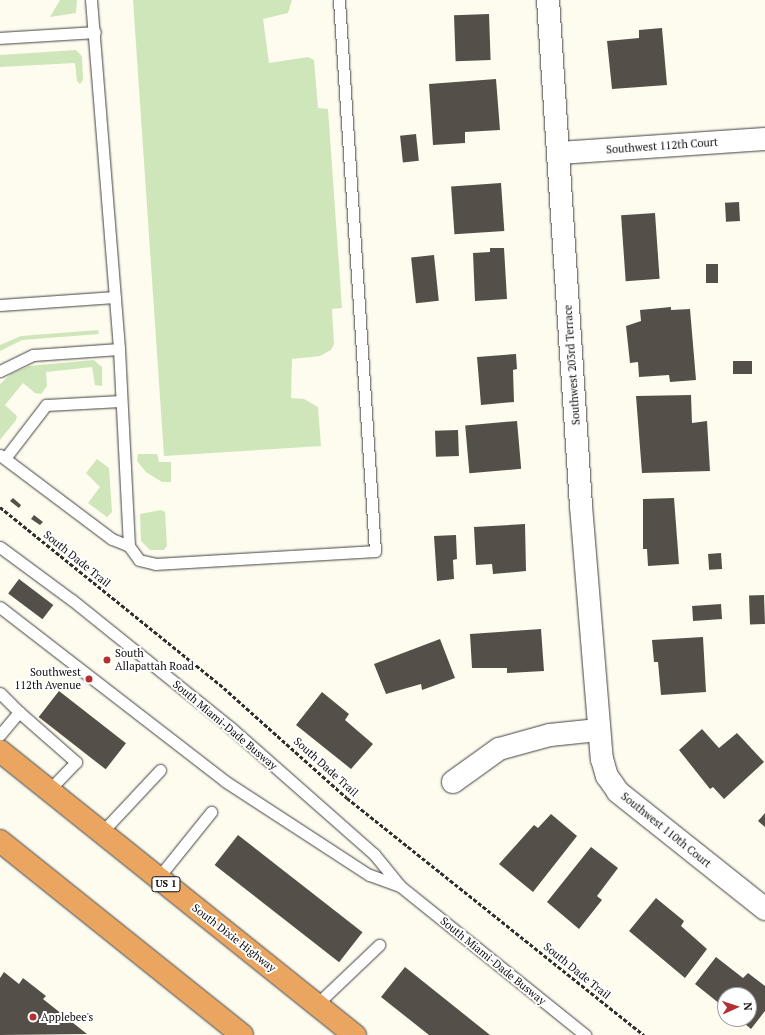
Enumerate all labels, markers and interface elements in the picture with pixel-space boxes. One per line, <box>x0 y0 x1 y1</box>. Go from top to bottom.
street label: Southwest 112th Court <box>606 136 718 156</box>
street label: Southwest 203rd Terrace <box>561 304 583 426</box>
street label: South Dade Trail <box>41 528 113 590</box>
place label: South Allapattah Road <box>115 647 194 673</box>
marker: South Allapattah Road <box>102 655 112 665</box>
place label: Southwest 112th Avenue <box>14 666 81 692</box>
marker: Southwest 112th Avenue <box>84 674 94 684</box>
street label: South Miami-Dade Busway <box>170 678 280 772</box>
street label: South Dade Trail <box>291 735 361 799</box>
street label: Southwest 110th Court <box>618 790 714 870</box>
road number: US 1 <box>151 876 181 892</box>
street label: South Dixie Highway <box>190 901 278 975</box>
street label: South Miami-Dade Busway <box>438 914 548 1008</box>
street label: South Dade Trail <box>541 940 613 1002</box>
north arrow <box>717 987 757 1027</box>
text: N <box>741 1002 755 1011</box>
place label: Applebee's <box>41 1010 93 1024</box>
marker: Applebee's <box>28 1012 38 1022</box>

